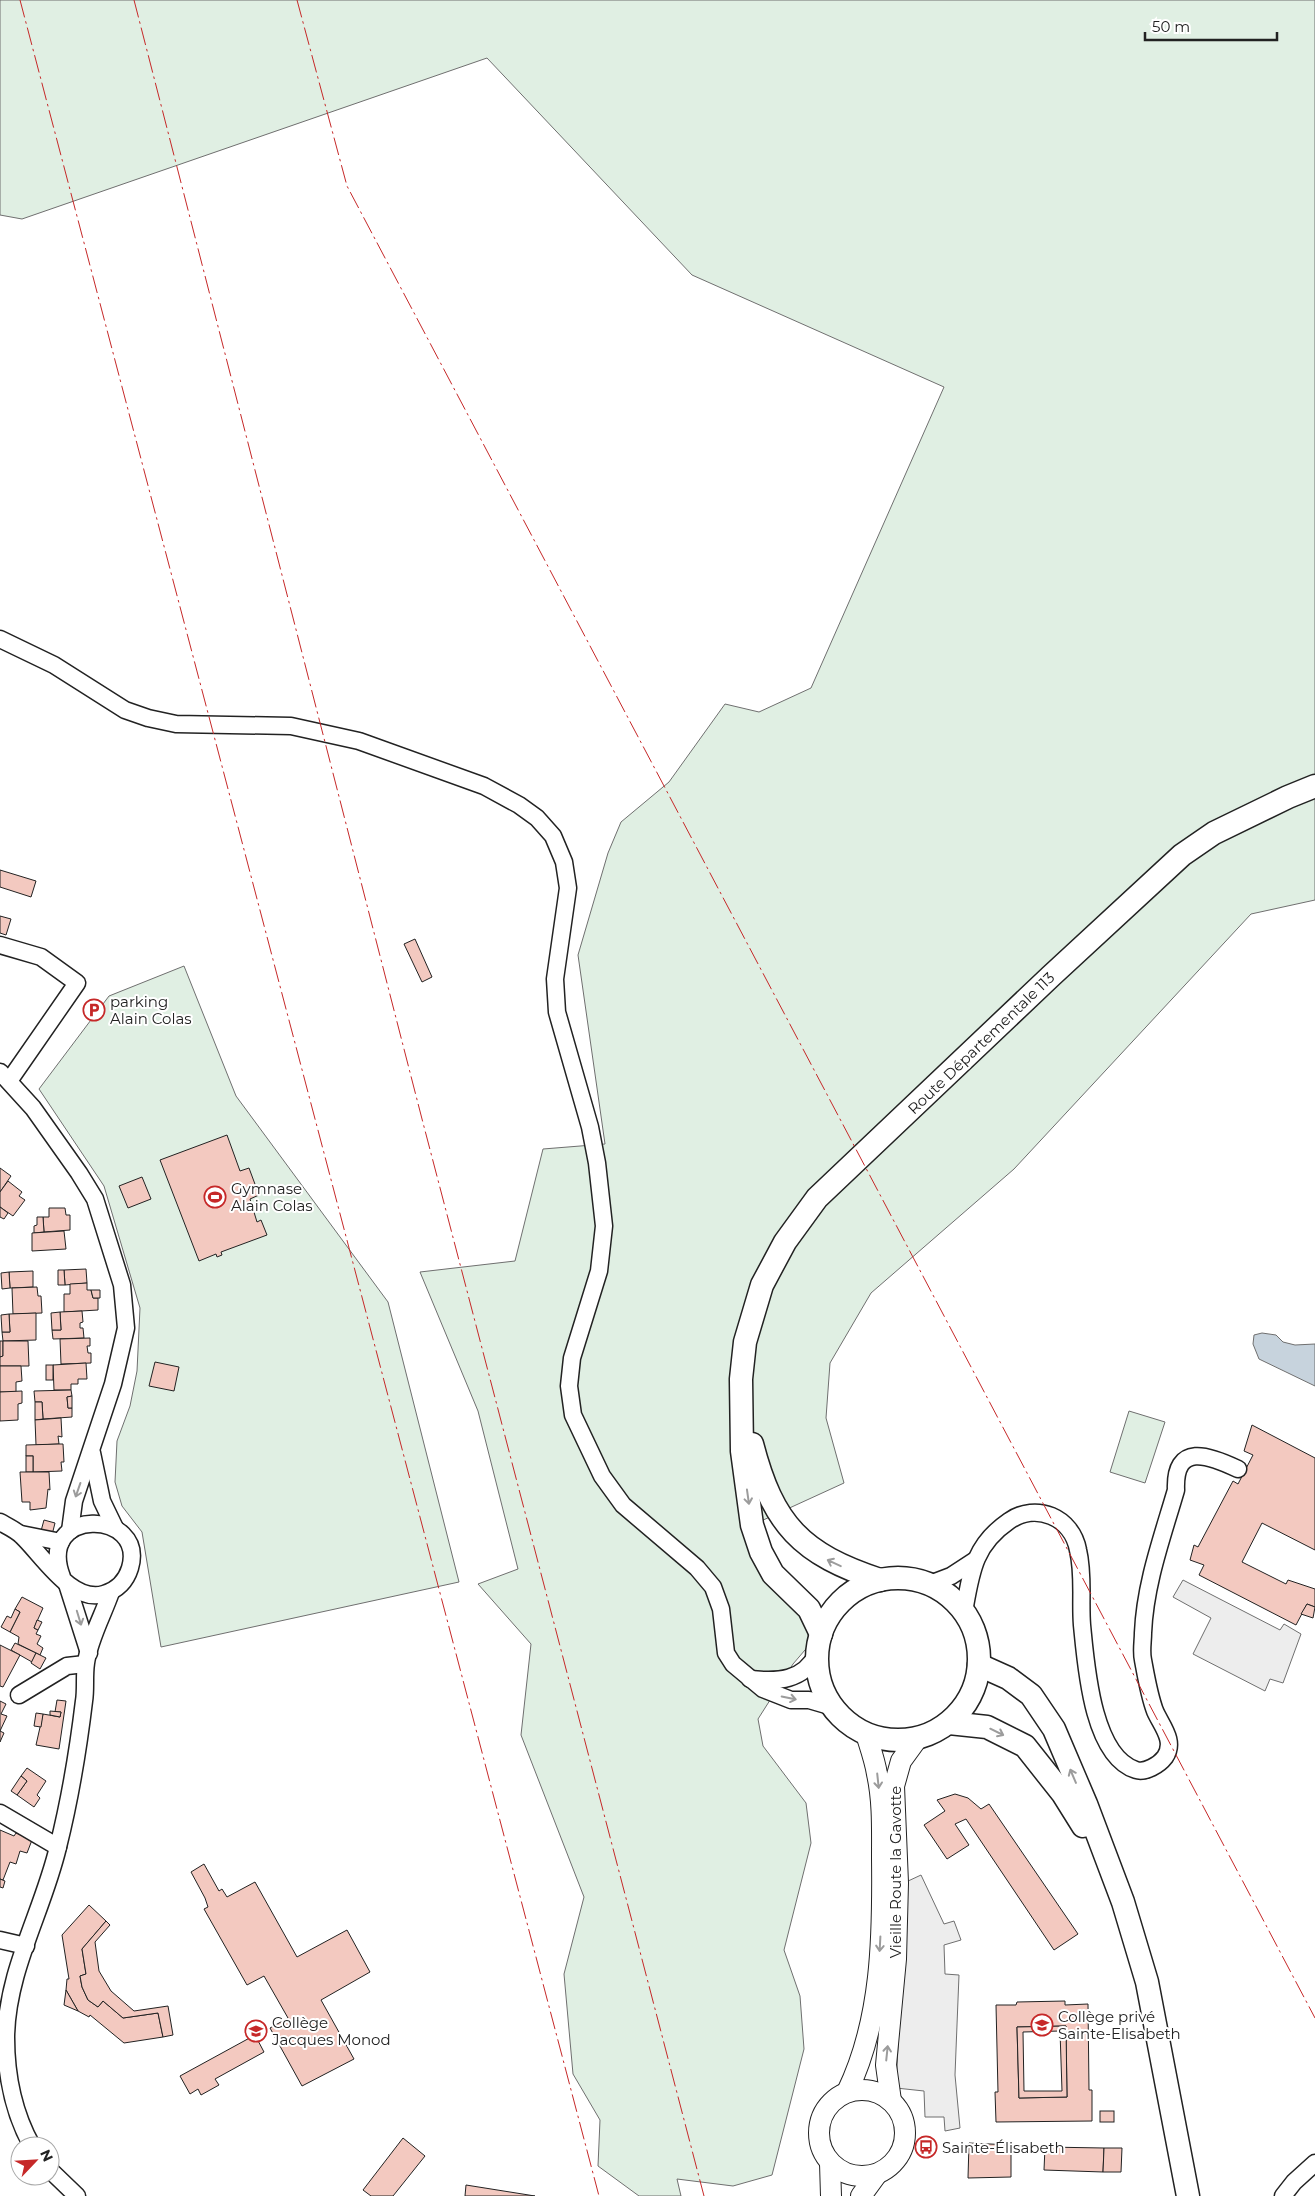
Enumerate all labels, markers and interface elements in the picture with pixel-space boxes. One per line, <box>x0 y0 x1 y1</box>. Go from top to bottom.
scale bar <box>1145 10 1278 42</box>
text: 50 m <box>1152 17 1190 36</box>
street label: Route Départementale 113 <box>904 968 1058 1118</box>
place label: parking Alain Colas <box>110 992 192 1028</box>
parking icon: parking Alain Colas <box>82 998 106 1022</box>
place label: Gymnase Alain Colas <box>231 1179 313 1215</box>
sports icon: Gymnase Alain Colas <box>203 1185 227 1209</box>
one-way arrow <box>73 1482 82 1497</box>
one-way arrow <box>743 1489 753 1505</box>
one-way arrow <box>827 1558 842 1567</box>
one-way arrow <box>74 1610 84 1626</box>
one-way arrow <box>780 1694 796 1703</box>
one-way arrow <box>989 1728 1004 1737</box>
one-way arrow <box>1068 1768 1077 1783</box>
one-way arrow <box>873 1773 883 1789</box>
street label: Vieille Route la Gavotte <box>886 1786 905 1958</box>
one-way arrow <box>875 1935 884 1951</box>
place label: Collège privé Sainte-Elisabeth <box>1058 2007 1181 2043</box>
place label: Collège Jacques Monod <box>271 2013 391 2049</box>
school or university icon: Collège privé Sainte-Elisabeth <box>1030 2013 1054 2037</box>
school or university icon: Collège Jacques Monod <box>244 2019 268 2043</box>
one-way arrow <box>882 2045 892 2061</box>
bus stop icon: Sainte-Élisabeth <box>914 2135 938 2159</box>
north arrow <box>10 2136 60 2186</box>
place label: Sainte-Élisabeth <box>942 2138 1065 2157</box>
text: N <box>36 2147 57 2164</box>

